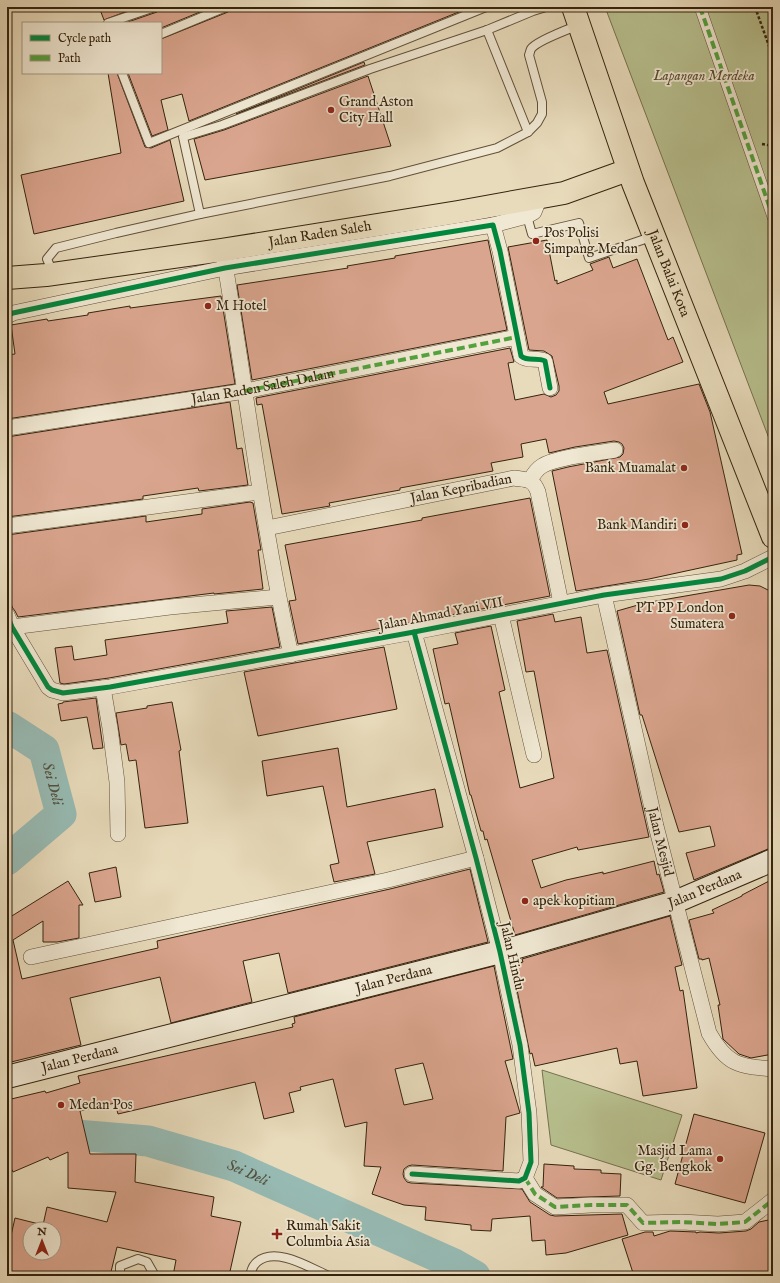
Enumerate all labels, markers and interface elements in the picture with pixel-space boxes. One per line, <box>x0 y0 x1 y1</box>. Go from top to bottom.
legend <box>22 22 162 74</box>
text: Cycle path <box>58 31 112 47</box>
text: Path <box>58 51 81 66</box>
park label: Lapangan Merdeka <box>652 67 755 86</box>
place label: Grand Aston City Hall <box>339 93 414 127</box>
marker: Grand Aston City Hall <box>326 105 336 115</box>
street label: Jalan Raden Saleh <box>265 217 373 252</box>
place label: Pos Polisi Simpang Medan <box>544 224 638 258</box>
street label: Jalan Balai Kota <box>643 225 694 320</box>
marker: Pos Polisi Simpang Medan <box>531 236 541 246</box>
place label: M Hotel <box>216 297 267 315</box>
marker: M Hotel <box>203 301 213 311</box>
street label: Jalan Raden Saleh Dalam <box>188 364 336 409</box>
place label: Bank Muamalat <box>585 459 676 477</box>
marker: Bank Muamalat <box>679 463 689 473</box>
street label: Jalan Kepribadian <box>407 470 514 508</box>
place label: Bank Mandiri <box>597 516 677 534</box>
marker: Bank Mandiri <box>680 520 690 530</box>
street label: Jalan Ahmad Yani VII <box>375 593 505 635</box>
place label: PT PP London Sumatera <box>636 599 725 633</box>
marker: PT PP London Sumatera <box>727 611 737 621</box>
water label: Sei Deli <box>38 760 68 809</box>
street label: Jalan Mesjid <box>643 803 678 879</box>
street label: Jalan Perdana <box>664 865 745 913</box>
place label: apek kopitiam <box>533 892 615 910</box>
marker: apek kopitiam <box>520 896 530 906</box>
street label: Jalan Hindu <box>495 918 529 992</box>
street label: Jalan Perdana <box>352 960 435 998</box>
street label: Jalan Perdana <box>38 1040 121 1077</box>
place label: Medan Pos <box>69 1096 133 1114</box>
marker: Medan Pos <box>56 1100 66 1110</box>
place label: Masjid Lama Gg. Bengkok <box>634 1142 713 1176</box>
marker: Masjid Lama Gg. Bengkok <box>715 1154 725 1164</box>
water label: Sei Deli <box>225 1155 273 1191</box>
place label: Rumah Sakit Columbia Asia <box>286 1217 371 1251</box>
north arrow <box>22 1221 62 1261</box>
text: N <box>36 1225 47 1239</box>
marker: Rumah Sakit Columbia Asia <box>271 1228 283 1240</box>

